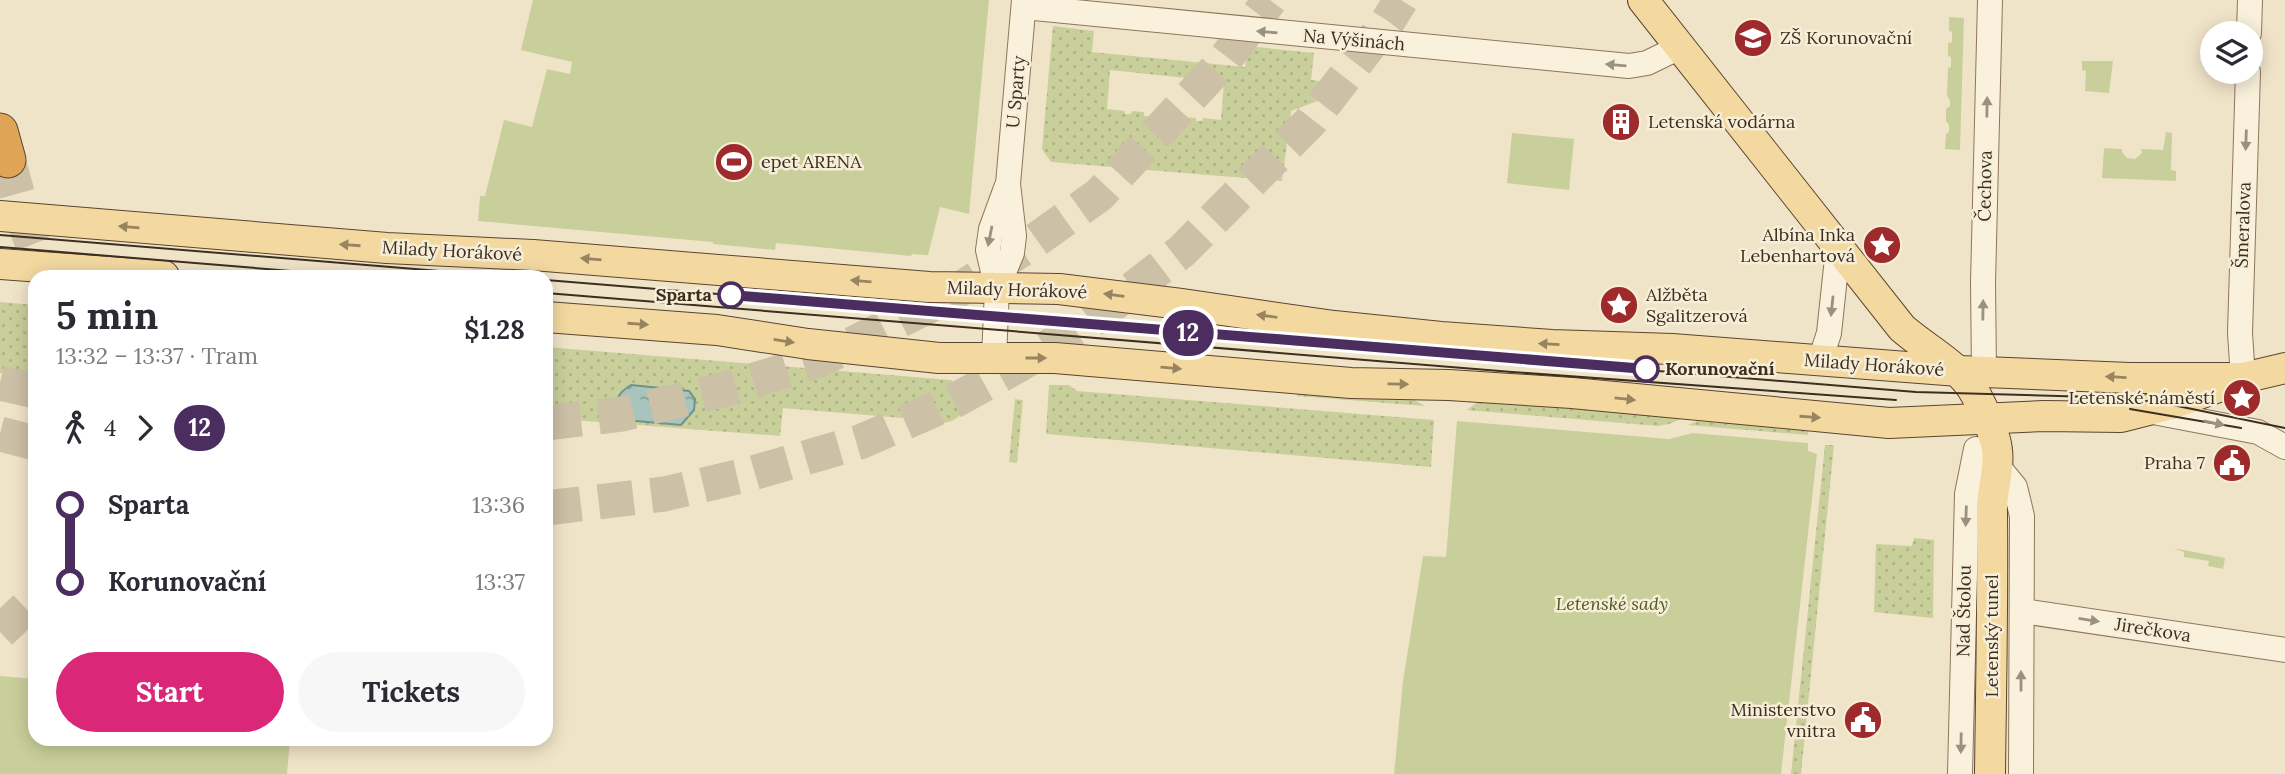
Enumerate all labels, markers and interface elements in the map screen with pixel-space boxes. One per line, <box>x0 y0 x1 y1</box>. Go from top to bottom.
school or university icon: ZŠ Korunovační <box>1732 17 1774 59</box>
map controls <box>2200 21 2263 84</box>
button: layers <box>2200 21 2263 84</box>
street label: Na Výšinách <box>1302 24 1406 55</box>
one-way arrow <box>1256 26 1278 37</box>
place label: ZŠ Korunovační <box>1780 26 1912 49</box>
street label: U Sparty <box>1001 54 1030 129</box>
one-way arrow <box>1605 59 1627 70</box>
one-way arrow <box>1981 96 1993 118</box>
building icon: Letenská vodárna <box>1600 101 1642 143</box>
place label: Letenská vodárna <box>1648 110 1795 133</box>
one-way arrow <box>2240 129 2251 151</box>
sports icon: epet ARENA <box>713 141 755 183</box>
place label: epet ARENA <box>761 150 862 173</box>
street label: Čechova <box>1972 150 1997 222</box>
street label: Šmeralova <box>2229 181 2256 269</box>
one-way arrow <box>118 221 140 232</box>
place label: Albína Inka Lebenhartová <box>1740 223 1855 267</box>
place icon: Albína Inka Lebenhartová <box>1861 224 1903 266</box>
one-way arrow <box>984 225 995 247</box>
street label: Milady Horákové <box>381 235 523 266</box>
one-way arrow <box>339 239 361 250</box>
one-way arrow <box>580 253 602 264</box>
one-way arrow <box>850 275 872 286</box>
street label: Milady Horákové <box>946 276 1088 303</box>
marker: Sparta <box>718 282 744 308</box>
place label: Sparta <box>656 283 713 306</box>
place label: Alžběta Sgalitzerová <box>1645 283 1748 327</box>
place icon: Alžběta Sgalitzerová <box>1598 284 1640 326</box>
one-way arrow <box>1102 290 1124 301</box>
text: 5 min <box>56 291 158 339</box>
one-way arrow <box>1827 295 1838 317</box>
one-way arrow <box>1977 299 1988 321</box>
line badge: 12 <box>1156 310 1220 356</box>
one-way arrow <box>1256 310 1278 321</box>
text: $1.28 <box>464 313 525 346</box>
text: 12 <box>1177 317 1199 348</box>
one-way arrow <box>628 319 650 330</box>
one-way arrow <box>773 335 795 346</box>
one-way arrow <box>1537 339 1559 350</box>
text: 13:32 – 13:37 · Tram <box>56 341 258 370</box>
street label: Milady Horákové <box>1803 348 1945 381</box>
one-way arrow <box>1025 352 1047 364</box>
marker: Korunovační <box>1633 356 1659 382</box>
place label: Korunovační <box>1665 357 1775 380</box>
one-way arrow <box>1160 363 1182 374</box>
one-way arrow <box>2105 372 2127 383</box>
place icon: Letenské náměstí <box>2221 377 2263 419</box>
one-way arrow <box>1387 378 1409 390</box>
place label: Letenské náměstí <box>2069 386 2215 409</box>
one-way arrow <box>1614 393 1636 404</box>
icon: walk <box>56 409 94 447</box>
icon: forward <box>126 409 164 447</box>
text: 12 <box>188 412 211 443</box>
one-way arrow <box>1799 412 1821 423</box>
text: 4 <box>104 413 116 442</box>
one-way arrow <box>2203 418 2225 429</box>
public building icon: Praha 7 <box>2211 442 2253 484</box>
place label: Praha 7 <box>2144 451 2205 474</box>
text: Sparta <box>108 488 189 521</box>
text: 13:36 <box>472 490 525 519</box>
one-way arrow <box>1961 505 1972 527</box>
street label: Nad Štolou <box>1951 564 1976 657</box>
text: Korunovační <box>108 565 266 598</box>
text: 13:37 <box>475 567 525 596</box>
street label: Letenský tunel <box>1980 574 2003 698</box>
park label: Letenské sady <box>1556 592 1668 615</box>
street label: Jirečkova <box>2112 612 2193 647</box>
one-way arrow <box>2078 615 2100 626</box>
button: Start <box>56 652 284 732</box>
button: Tickets <box>298 652 525 732</box>
one-way arrow <box>2015 670 2027 692</box>
place label: Ministerstvo vnitra <box>1730 698 1836 742</box>
public building icon: Ministerstvo vnitra <box>1842 699 1884 741</box>
one-way arrow <box>1955 732 1966 754</box>

